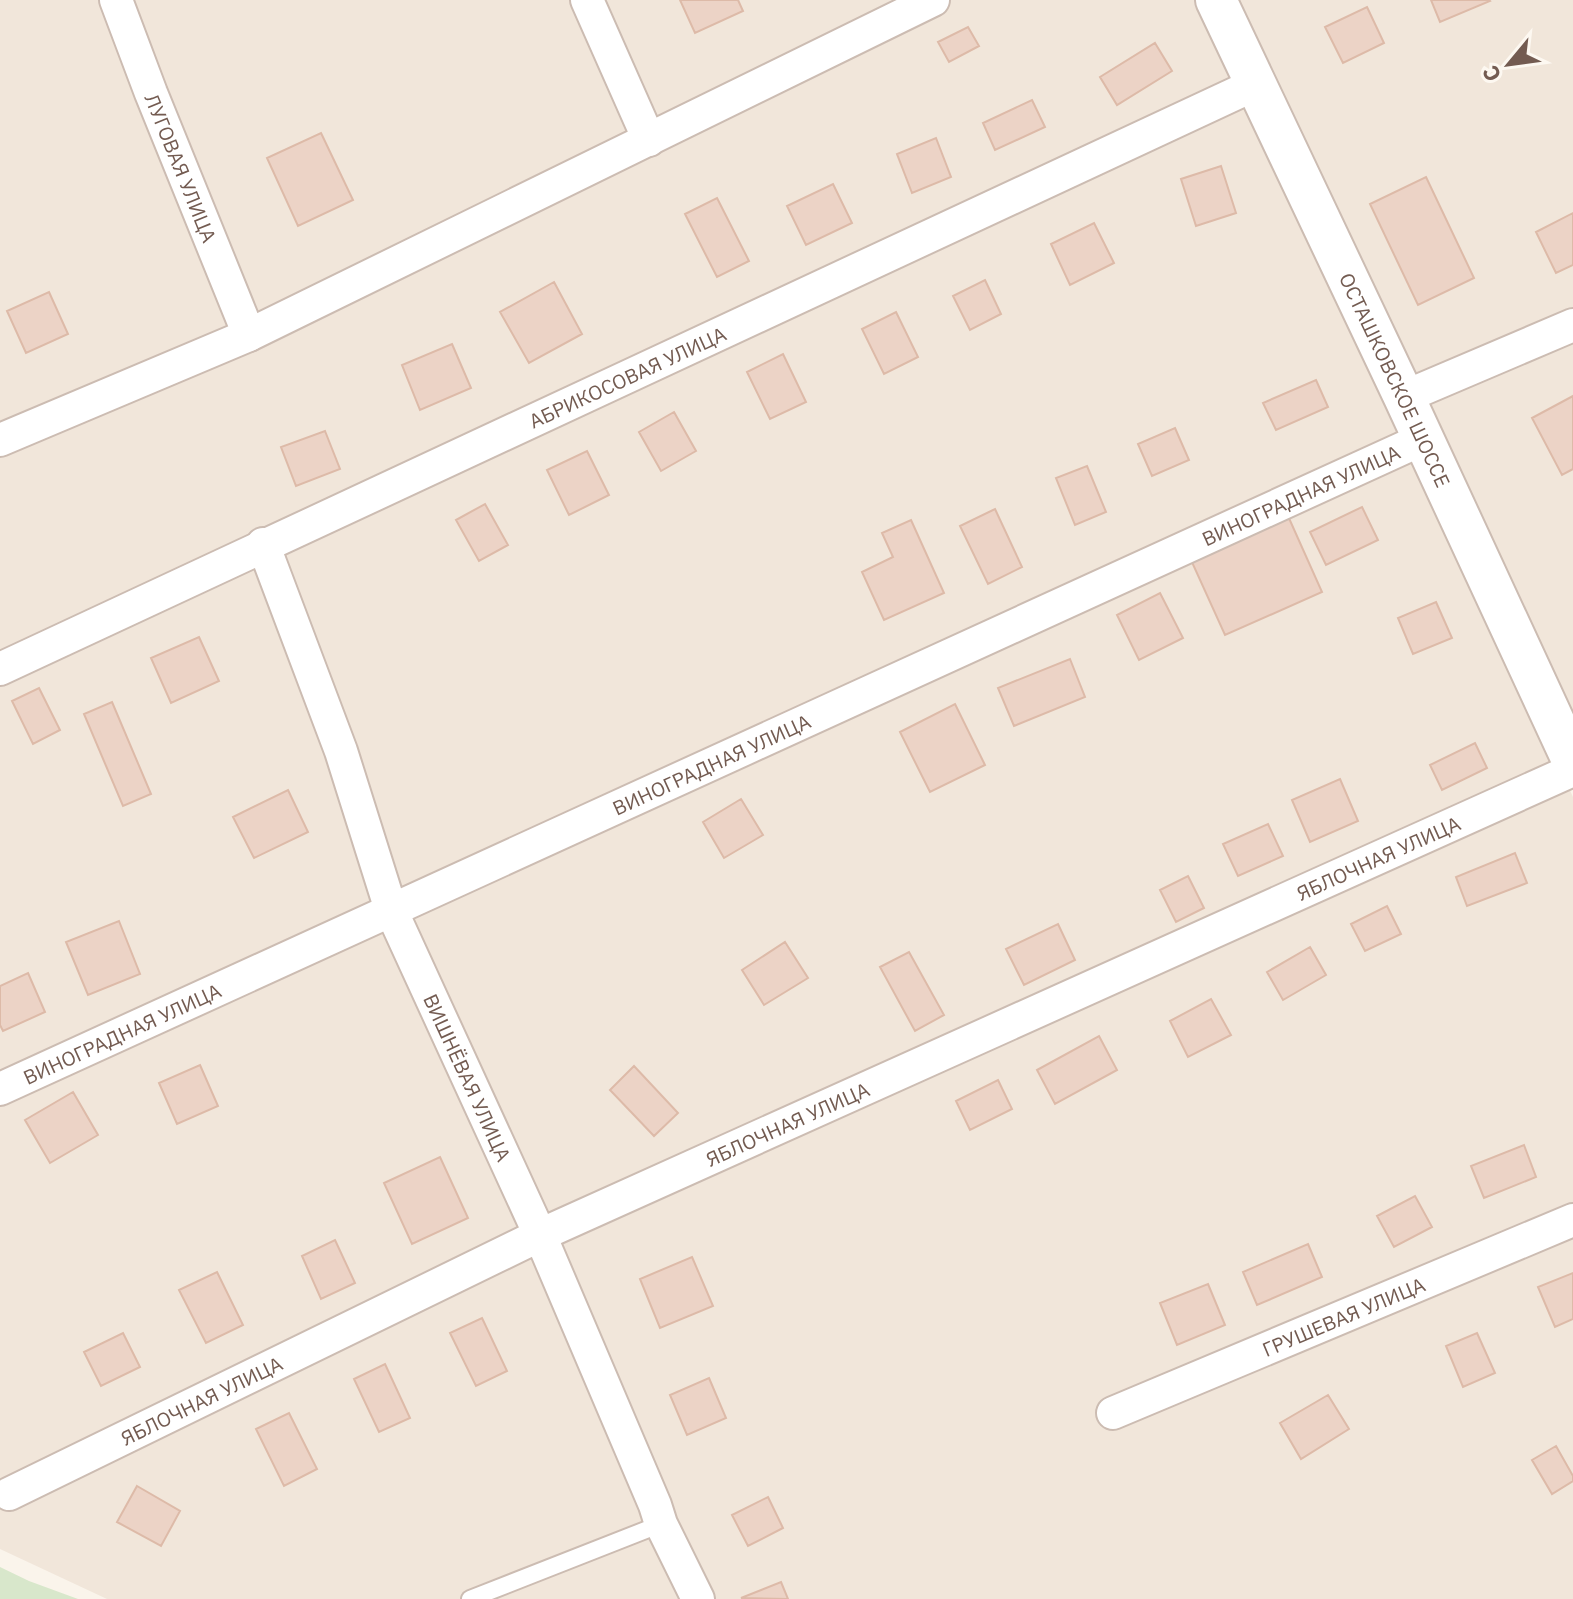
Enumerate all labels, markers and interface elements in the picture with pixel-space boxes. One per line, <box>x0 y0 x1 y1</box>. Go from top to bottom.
north arrow <box>1469 24 1549 104</box>
text: С <box>1475 61 1507 87</box>
street label: ЛУГОВАЯ УЛИЦА <box>139 89 224 246</box>
street label: ОСТАШКОВСКОЕ ШОССЕ <box>1334 268 1457 491</box>
street label: АБРИКОСОВАЯ УЛИЦА <box>524 320 730 434</box>
street label: ВИНОГРАДНАЯ УЛИЦА <box>1197 438 1404 552</box>
street label: ВИНОГРАДНАЯ УЛИЦА <box>608 707 815 821</box>
street label: ЯБЛОЧНАЯ УЛИЦА <box>1292 809 1465 906</box>
street label: ВИНОГРАДНАЯ УЛИЦА <box>18 976 225 1090</box>
street label: ВИШНЁВАЯ УЛИЦА <box>418 989 518 1166</box>
street label: ЯБЛОЧНАЯ УЛИЦА <box>701 1075 874 1172</box>
street label: ГРУШЕВАЯ УЛИЦА <box>1258 1270 1429 1362</box>
street label: ЯБЛОЧНАЯ УЛИЦА <box>116 1349 287 1451</box>

